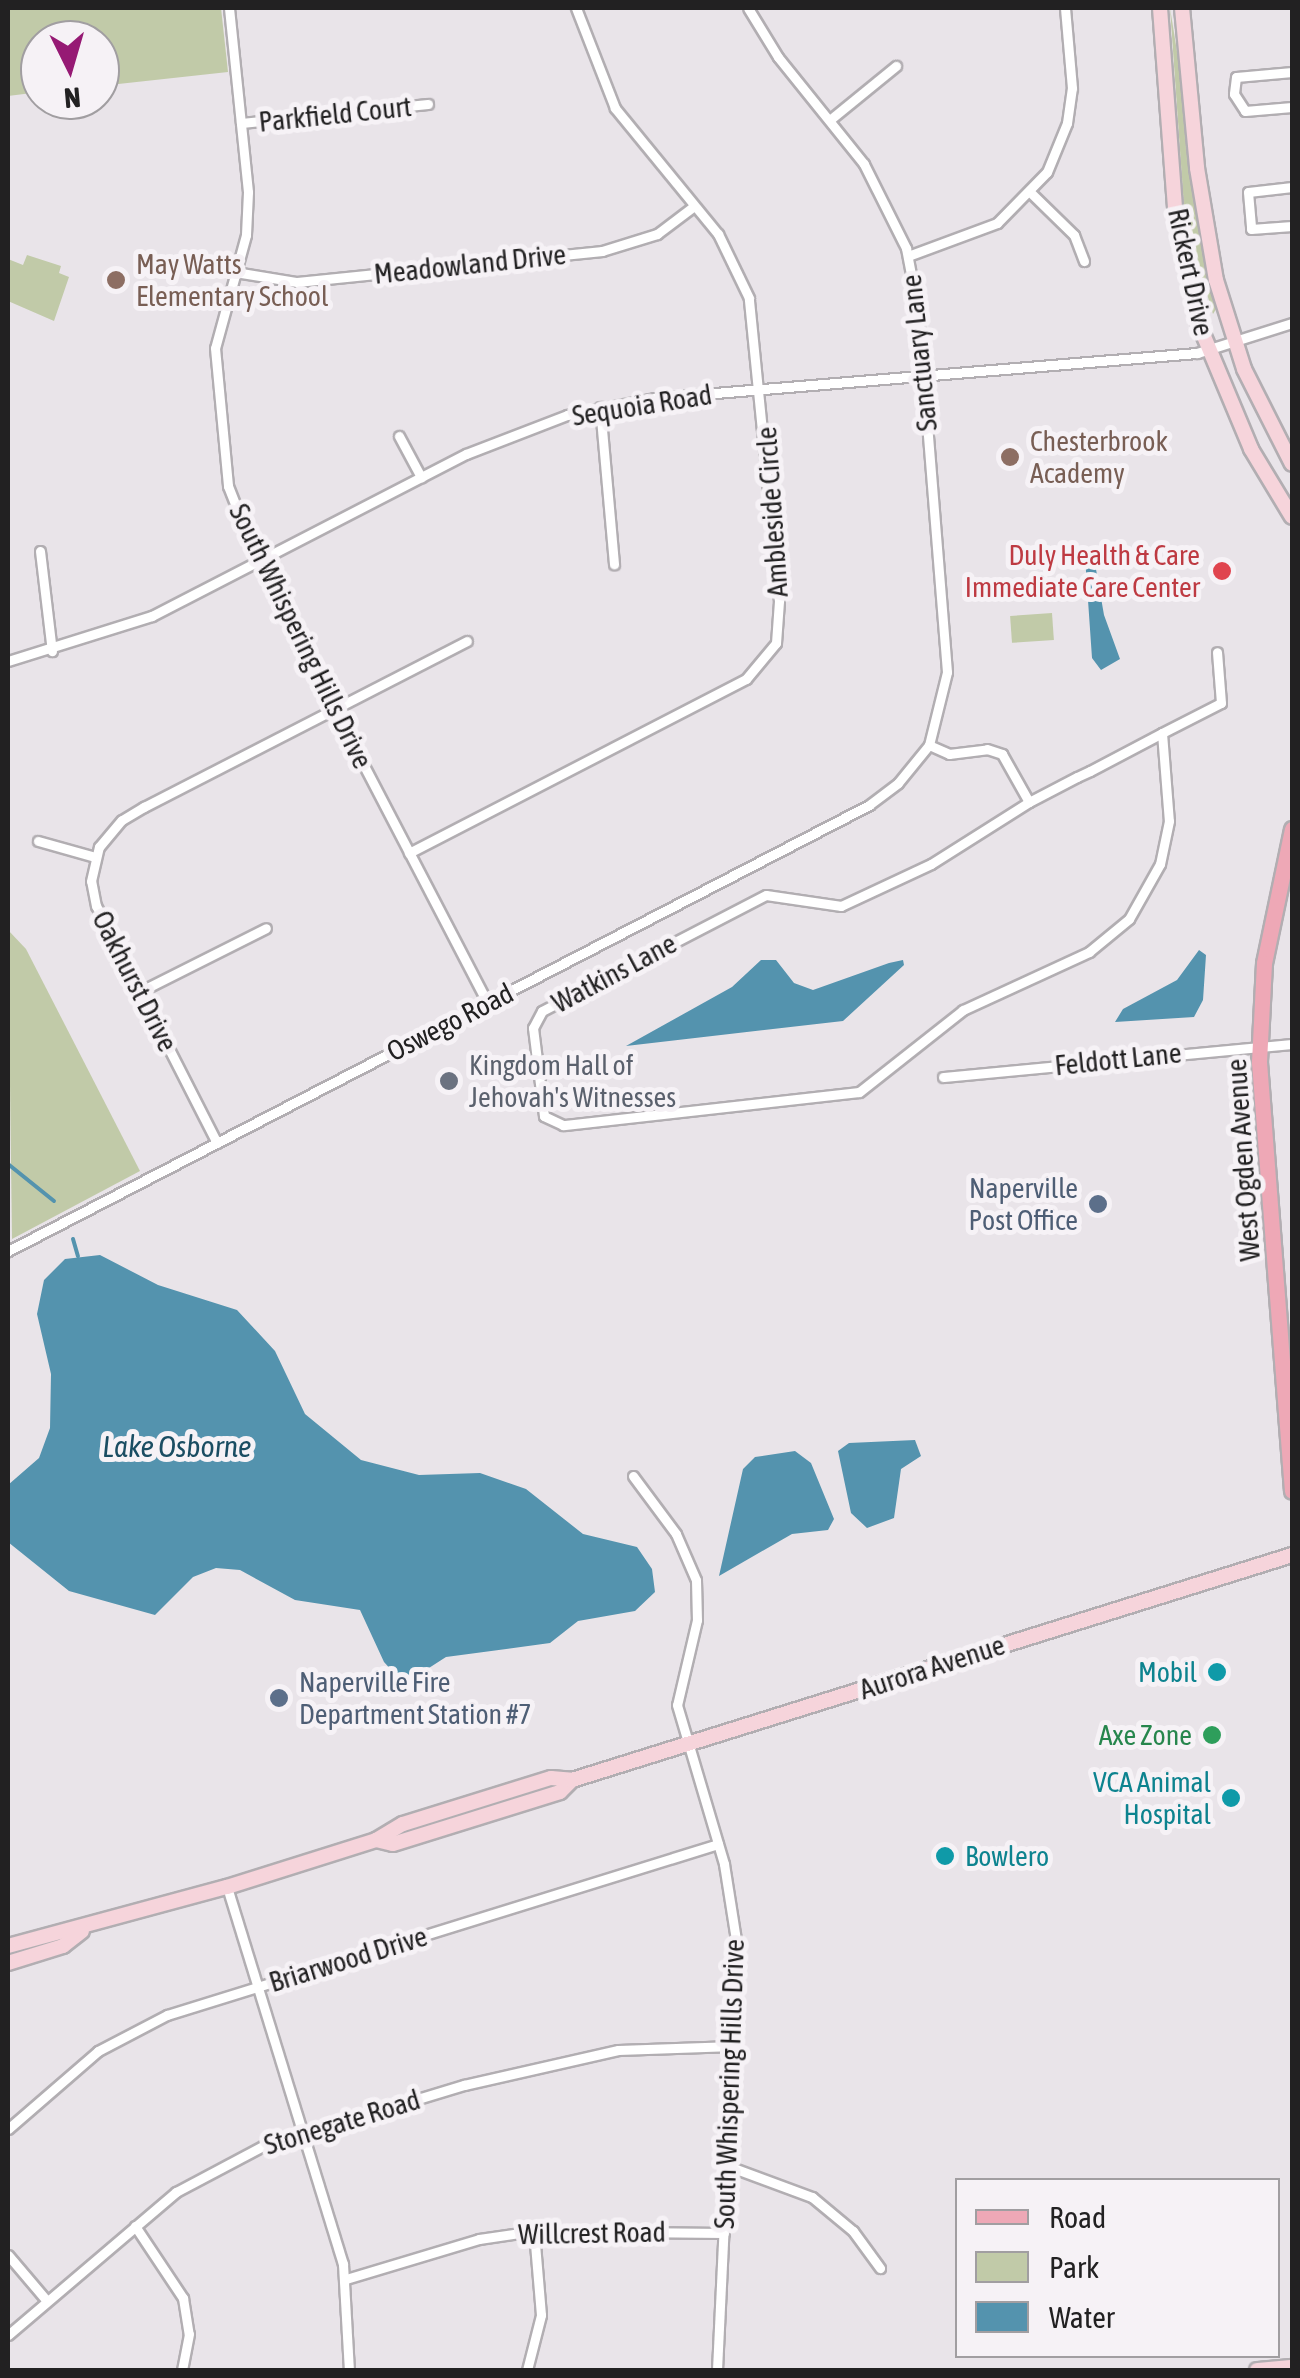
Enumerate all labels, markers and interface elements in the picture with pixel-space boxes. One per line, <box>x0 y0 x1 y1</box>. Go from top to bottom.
north arrow <box>20 20 120 120</box>
text: N <box>63 81 82 115</box>
street label: Parkfield Court <box>257 89 413 139</box>
street label: Rickert Drive <box>1161 205 1221 339</box>
street label: Meadowland Drive <box>372 237 568 291</box>
place label: May Watts Elementary School <box>136 247 328 313</box>
marker: May Watts Elementary School <box>105 269 127 291</box>
street label: Sanctuary Lane <box>894 273 944 433</box>
street label: Sequoia Road <box>570 377 714 433</box>
place label: Chesterbrook Academy <box>1030 424 1168 490</box>
street label: Ambleside Circle <box>749 426 795 598</box>
marker: Chesterbrook Academy <box>999 446 1021 468</box>
street label: South Whispering Hills Drive <box>222 498 380 774</box>
place label: Duly Health & Care Immediate Care Center <box>965 538 1200 604</box>
marker: Duly Health & Care Immediate Care Center <box>1209 558 1235 584</box>
street label: Oakhurst Drive <box>85 905 185 1057</box>
street label: Watkins Lane <box>546 926 682 1020</box>
street label: Oswego Road <box>381 976 519 1068</box>
street label: Feldott Lane <box>1053 1036 1183 1082</box>
place label: Kingdom Hall of Jehovah's Witnesses <box>469 1048 676 1114</box>
street label: West Ogden Avenue <box>1219 1058 1267 1262</box>
marker: Kingdom Hall of Jehovah's Witnesses <box>438 1070 460 1092</box>
place label: Naperville Post Office <box>969 1171 1078 1237</box>
marker: Naperville Post Office <box>1087 1193 1109 1215</box>
water label: Lake Osborne <box>102 1428 252 1464</box>
street label: Aurora Avenue <box>855 1628 1009 1706</box>
place label: Mobil <box>1138 1655 1197 1689</box>
marker: Mobil <box>1206 1661 1228 1683</box>
place label: Naperville Fire Department Station #7 <box>299 1665 531 1731</box>
marker: Naperville Fire Department Station #7 <box>268 1687 290 1709</box>
place label: Axe Zone <box>1099 1718 1192 1752</box>
marker: Axe Zone <box>1201 1724 1223 1746</box>
place label: VCA Animal Hospital <box>1093 1765 1211 1831</box>
marker: VCA Animal Hospital <box>1220 1787 1242 1809</box>
place label: Bowlero <box>965 1839 1049 1873</box>
marker: Bowlero <box>934 1845 956 1867</box>
street label: Briarwood Drive <box>265 1919 431 1999</box>
street label: South Whispering Hills Drive <box>707 1939 751 2229</box>
street label: Stonegate Road <box>260 2082 424 2162</box>
legend <box>955 2178 1280 2358</box>
text: Road <box>1049 2200 1106 2234</box>
street label: Willcrest Road <box>518 2215 666 2251</box>
text: Park <box>1049 2250 1099 2284</box>
text: Water <box>1049 2300 1115 2334</box>

